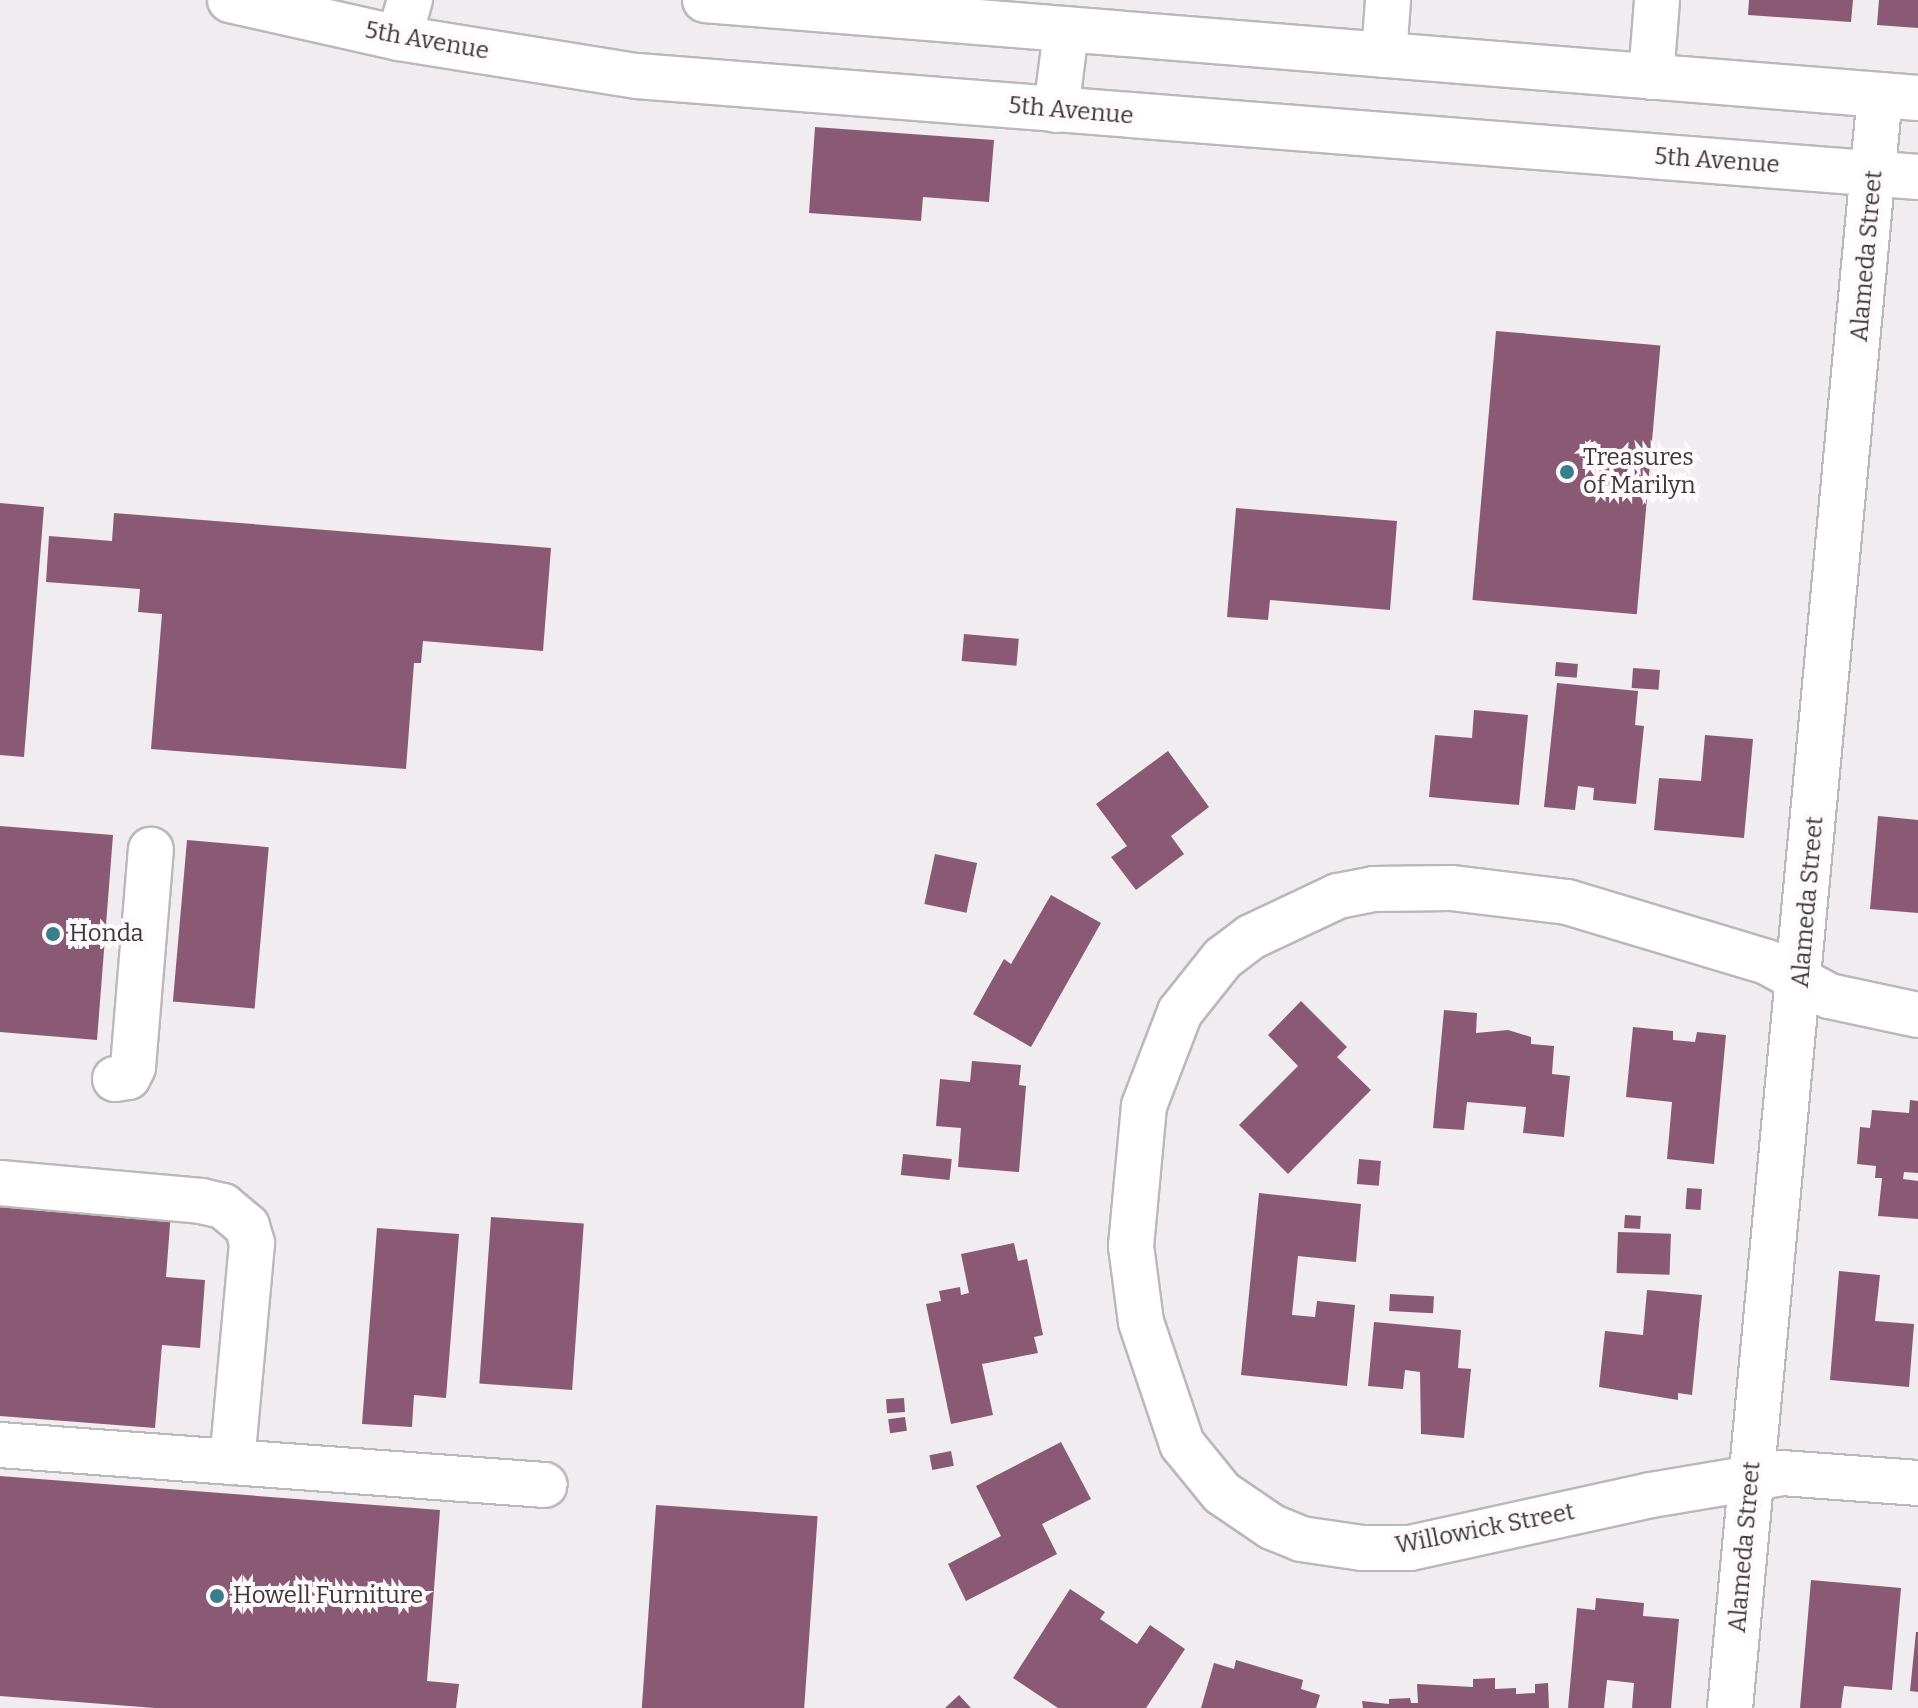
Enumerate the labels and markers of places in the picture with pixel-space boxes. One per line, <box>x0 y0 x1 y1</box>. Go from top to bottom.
place label: Treasures of Marilyn <box>1583 444 1696 500</box>
marker: Treasures of Marilyn <box>1558 463 1576 481</box>
place label: Honda <box>69 920 144 948</box>
marker: Honda <box>44 925 62 943</box>
place label: Howell Furniture <box>233 1582 423 1610</box>
marker: Howell Furniture <box>208 1587 226 1605</box>

